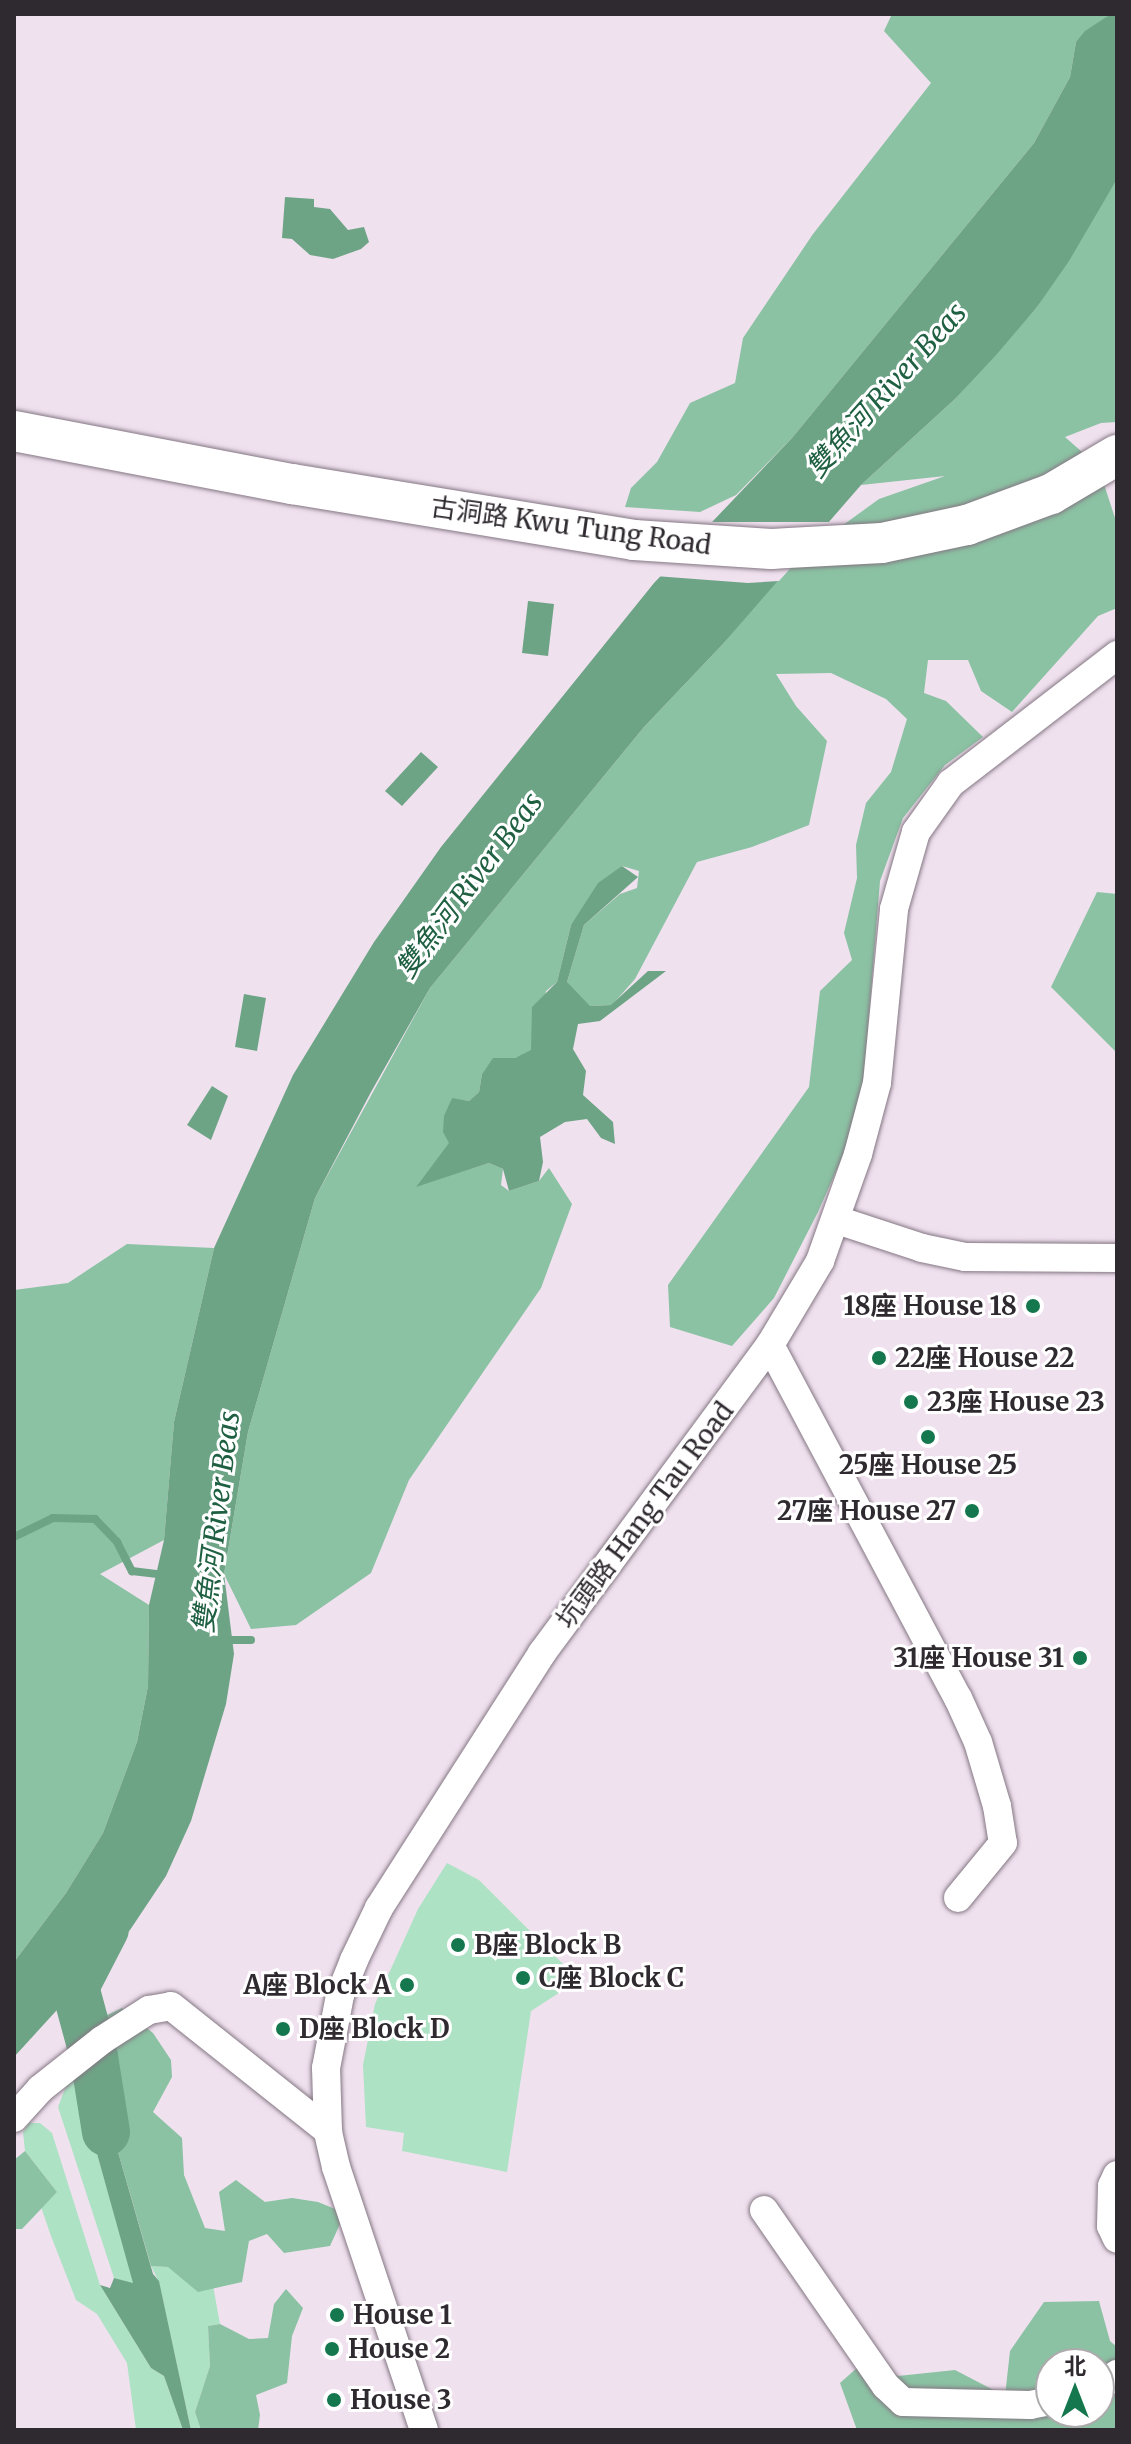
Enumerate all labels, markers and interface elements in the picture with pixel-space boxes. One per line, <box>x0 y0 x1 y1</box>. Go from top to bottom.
water label: 雙魚河 River Beas <box>799 296 973 484</box>
street label: 古洞路 Kwu Tung Road <box>429 491 713 561</box>
water label: 雙魚河 River Beas <box>389 786 549 984</box>
place label: 18座 House 18 <box>843 1290 1017 1322</box>
marker: 18座 House 18 <box>1024 1297 1042 1315</box>
place label: 22座 House 22 <box>895 1342 1074 1374</box>
marker: 22座 House 22 <box>870 1349 888 1367</box>
place label: 23座 House 23 <box>927 1386 1105 1418</box>
marker: 23座 House 23 <box>902 1393 920 1411</box>
street label: 坑頭路 Hang Tau Road <box>550 1396 740 1634</box>
water label: 雙魚河 River Beas <box>186 1409 246 1635</box>
marker: 25座 House 25 <box>919 1428 937 1446</box>
place label: 25座 House 25 <box>839 1449 1017 1481</box>
place label: 27座 House 27 <box>777 1495 956 1527</box>
marker: 27座 House 27 <box>963 1502 981 1520</box>
place label: 31座 House 31 <box>893 1642 1064 1674</box>
marker: 31座 House 31 <box>1071 1649 1089 1667</box>
place label: B座 Block B <box>474 1929 621 1961</box>
marker: B座 Block B <box>449 1936 467 1954</box>
place label: C座 Block C <box>539 1962 684 1994</box>
place label: A座 Block A <box>243 1969 391 2001</box>
marker: C座 Block C <box>514 1969 532 1987</box>
marker: A座 Block A <box>398 1976 416 1994</box>
place label: D座 Block D <box>299 2013 449 2045</box>
marker: D座 Block D <box>274 2020 292 2038</box>
place label: House 1 <box>353 2299 452 2331</box>
marker: House 1 <box>328 2306 346 2324</box>
place label: House 2 <box>348 2333 450 2365</box>
marker: House 2 <box>323 2340 341 2358</box>
north arrow <box>1035 2348 1115 2428</box>
text: 北 <box>1064 2352 1086 2380</box>
place label: House 3 <box>350 2384 452 2416</box>
marker: House 3 <box>325 2391 343 2409</box>

